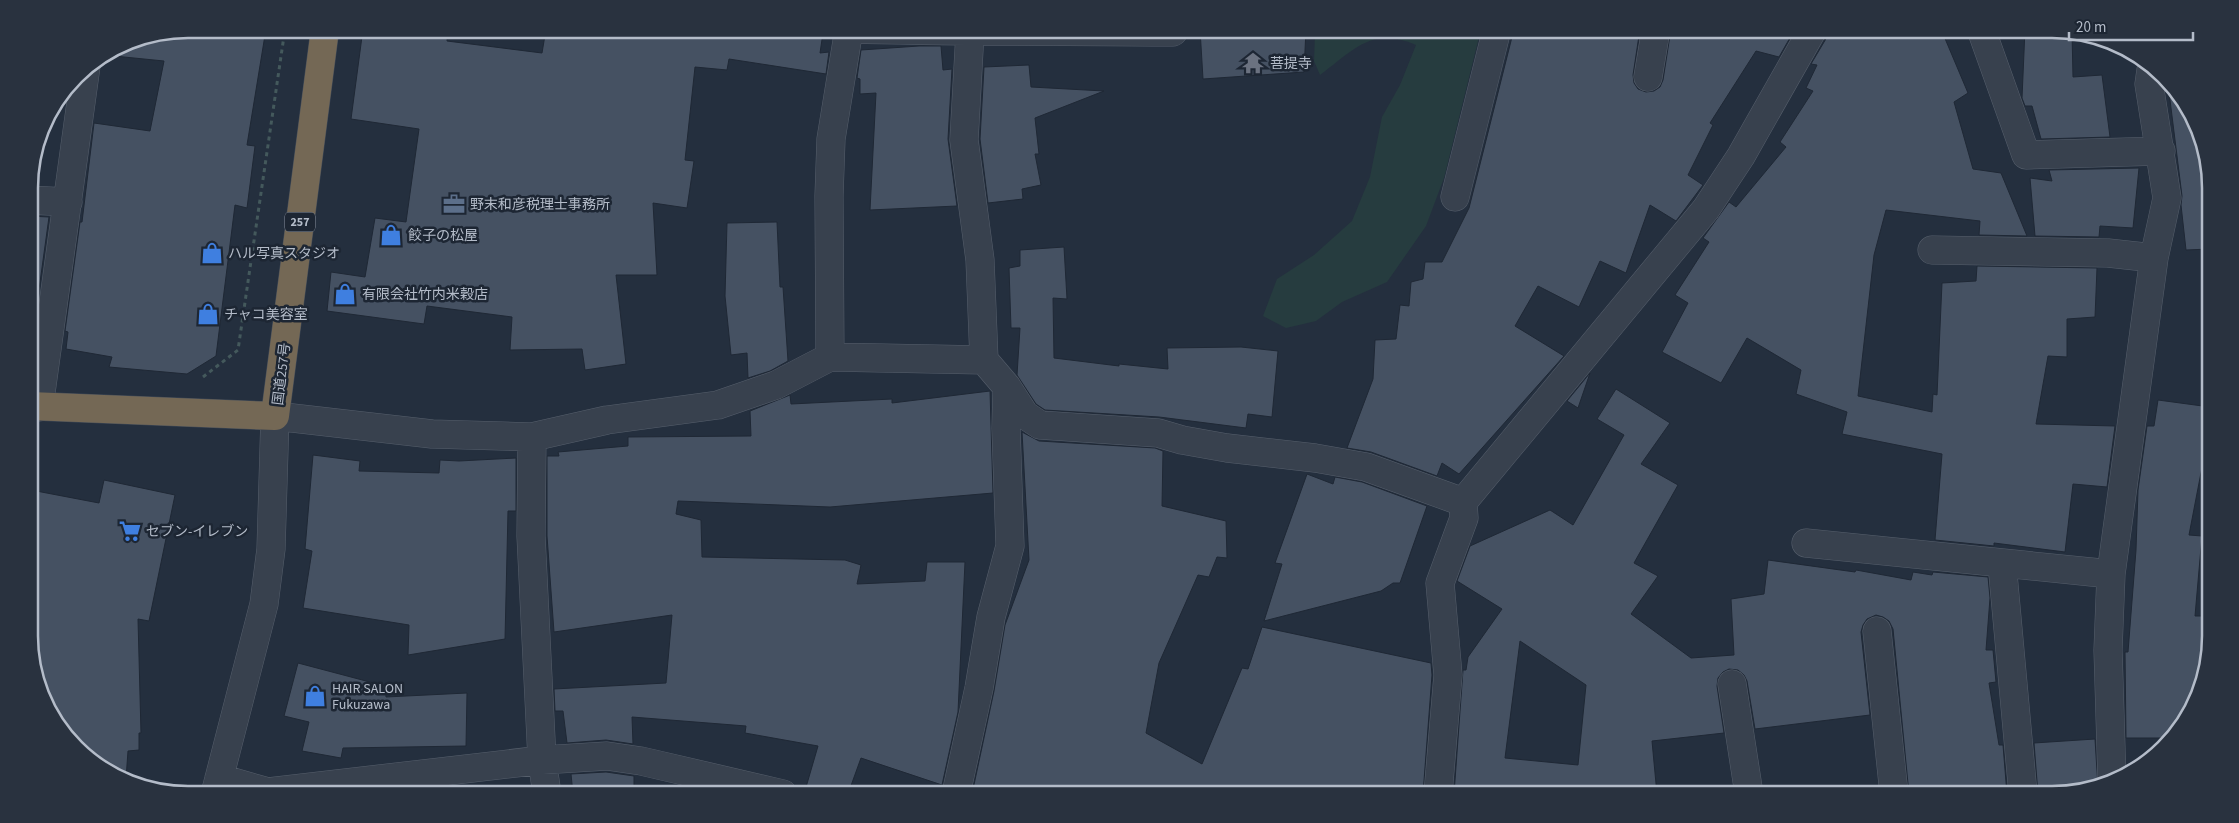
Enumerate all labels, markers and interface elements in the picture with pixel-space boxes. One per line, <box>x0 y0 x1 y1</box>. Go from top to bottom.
scale bar <box>2069 10 2193 42</box>
text: 20 m <box>2076 17 2106 38</box>
temple icon: 菩提寺 <box>1240 50 1266 76</box>
place label: 菩提寺 <box>1270 54 1312 74</box>
office icon: 野末和彦税理士事務所 <box>441 191 467 217</box>
place label: 野末和彦税理士事務所 <box>470 195 610 215</box>
road number: 257 <box>285 212 315 232</box>
shop icon: 餃子の松屋 <box>378 222 404 248</box>
place label: 餃子の松屋 <box>408 226 478 246</box>
shop icon: ハル写真スタジオ <box>199 240 225 266</box>
place label: ハル写真スタジオ <box>228 244 340 264</box>
shop icon: 有限会社竹内米穀店 <box>332 281 358 307</box>
place label: 有限会社竹内米穀店 <box>362 285 488 305</box>
shop icon: チャコ美容室 <box>195 301 221 327</box>
place label: チャコ美容室 <box>224 305 308 325</box>
street label: 国道257号 <box>268 342 296 407</box>
supermarket icon: セブン-イレブン <box>117 518 143 544</box>
place label: セブン-イレブン <box>146 522 248 542</box>
place label: HAIR SALON Fukuzawa <box>332 679 403 715</box>
shop icon: HAIR SALON Fukuzawa <box>302 683 328 709</box>

